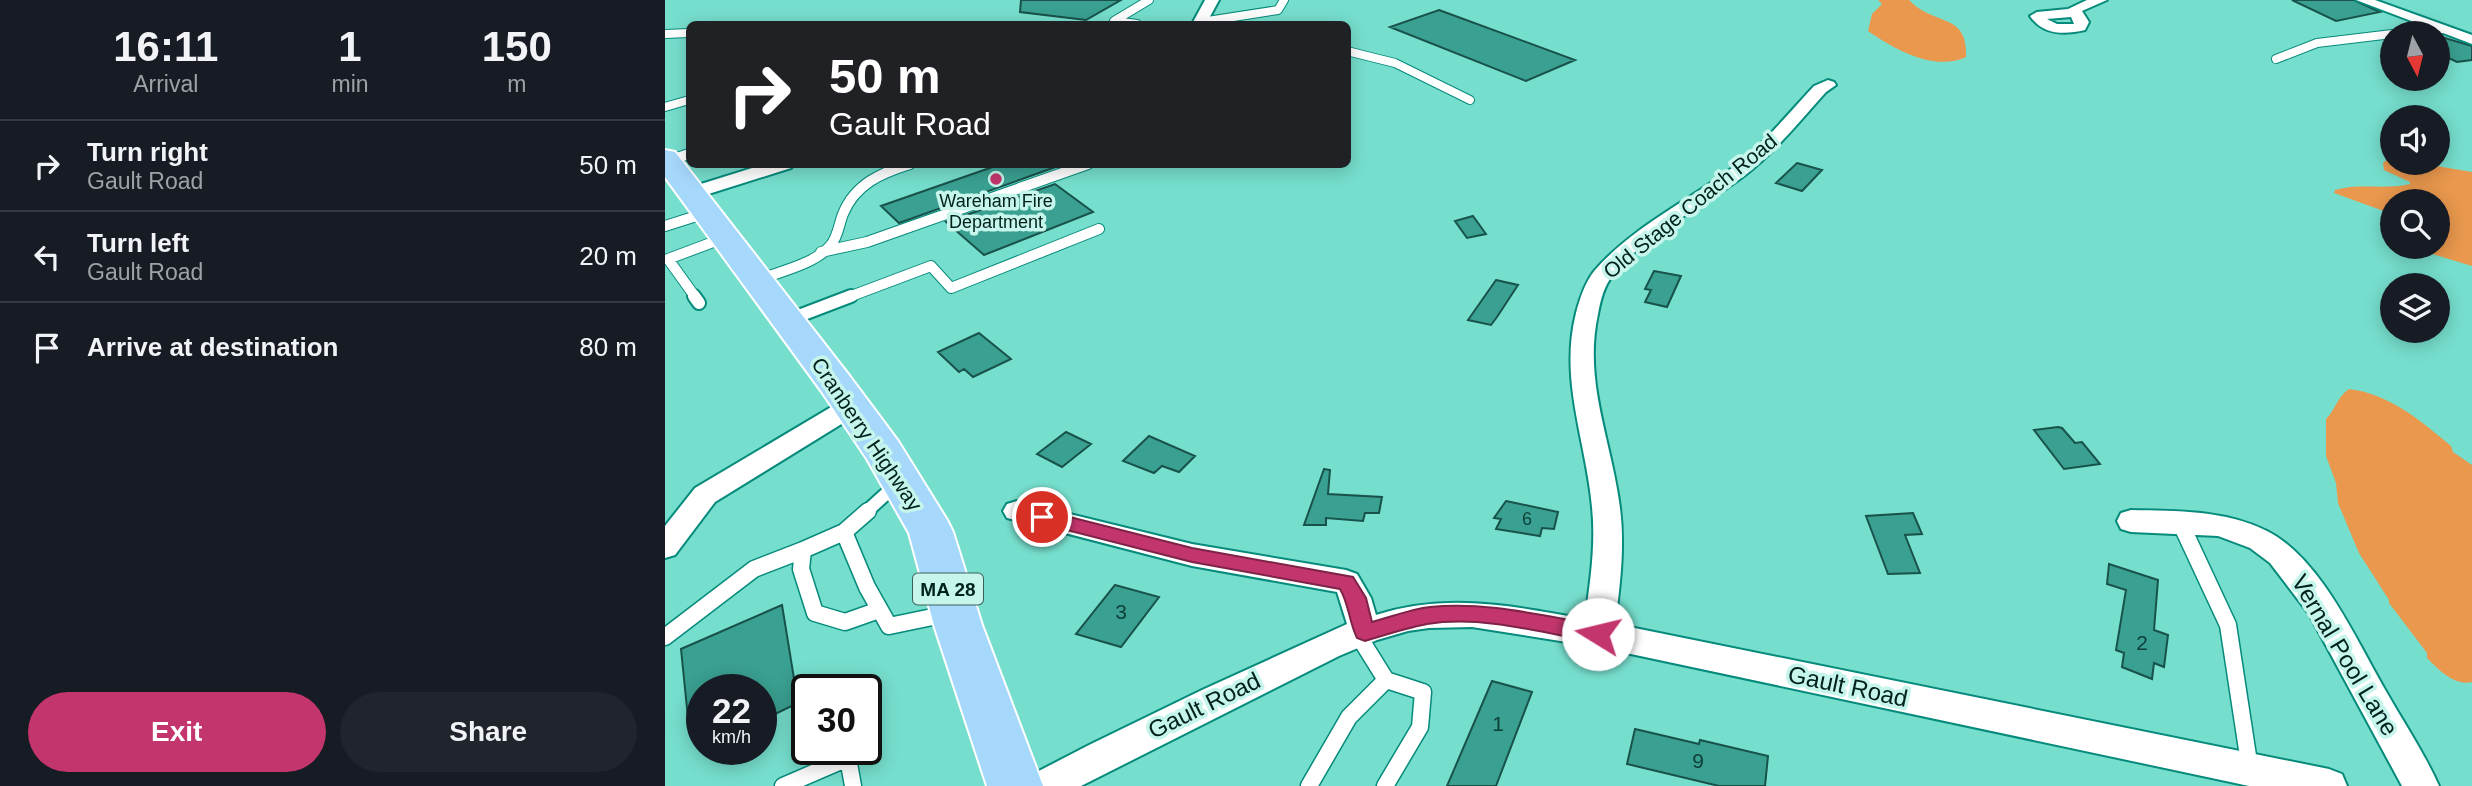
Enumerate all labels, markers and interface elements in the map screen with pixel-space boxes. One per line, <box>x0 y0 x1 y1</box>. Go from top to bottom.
north arrow <box>2380 21 2450 91</box>
map controls <box>2380 21 2450 343</box>
text: 16:11 <box>113 23 218 70</box>
text: 1 <box>338 23 362 70</box>
text: 150 <box>482 23 552 70</box>
icon: right <box>714 49 805 140</box>
text: 50 m <box>829 49 941 103</box>
text: Arrival <box>133 71 198 97</box>
text: min <box>331 71 369 97</box>
text: m <box>507 71 526 97</box>
button: sound <box>2380 105 2450 175</box>
text: Gault Road <box>829 106 991 142</box>
street label: Old Stage Coach Road <box>1599 129 1781 283</box>
text: Turn right <box>87 137 208 167</box>
icon: right <box>28 147 66 185</box>
text: 50 m <box>579 150 637 180</box>
text: Gault Road <box>87 168 203 194</box>
marker: Wareham Fire Department <box>988 171 1004 187</box>
button: search <box>2380 189 2450 259</box>
place label: Wareham Fire Department <box>939 191 1053 232</box>
text: Turn left <box>87 228 189 258</box>
icon: left <box>28 238 66 276</box>
text: 20 m <box>579 241 637 271</box>
text: Gault Road <box>87 259 203 285</box>
button: layers <box>2380 273 2450 343</box>
icon: arrive <box>28 329 66 367</box>
text: Arrive at destination <box>87 332 338 362</box>
text: 80 m <box>579 332 637 362</box>
street label: Cranberry Highway <box>807 353 927 515</box>
pin <box>1012 487 1072 547</box>
icon: arrive <box>1023 498 1061 536</box>
house number: 6 <box>1522 509 1532 529</box>
street label: Vernal Pool Lane <box>2286 570 2404 740</box>
road number: MA 28 <box>913 574 983 604</box>
position arrow <box>1561 597 1635 671</box>
house number: 3 <box>1115 600 1127 623</box>
house number: 2 <box>2136 631 2148 654</box>
street label: Gault Road <box>1786 660 1910 712</box>
street label: Gault Road <box>1144 666 1264 744</box>
speed limit sign: 30 <box>791 674 882 765</box>
text: 22 <box>712 691 751 730</box>
button: Exit <box>28 692 326 772</box>
button: Share <box>340 692 637 772</box>
house number: 1 <box>1492 712 1504 735</box>
text: km/h <box>712 727 751 747</box>
house number: 9 <box>1692 749 1704 772</box>

